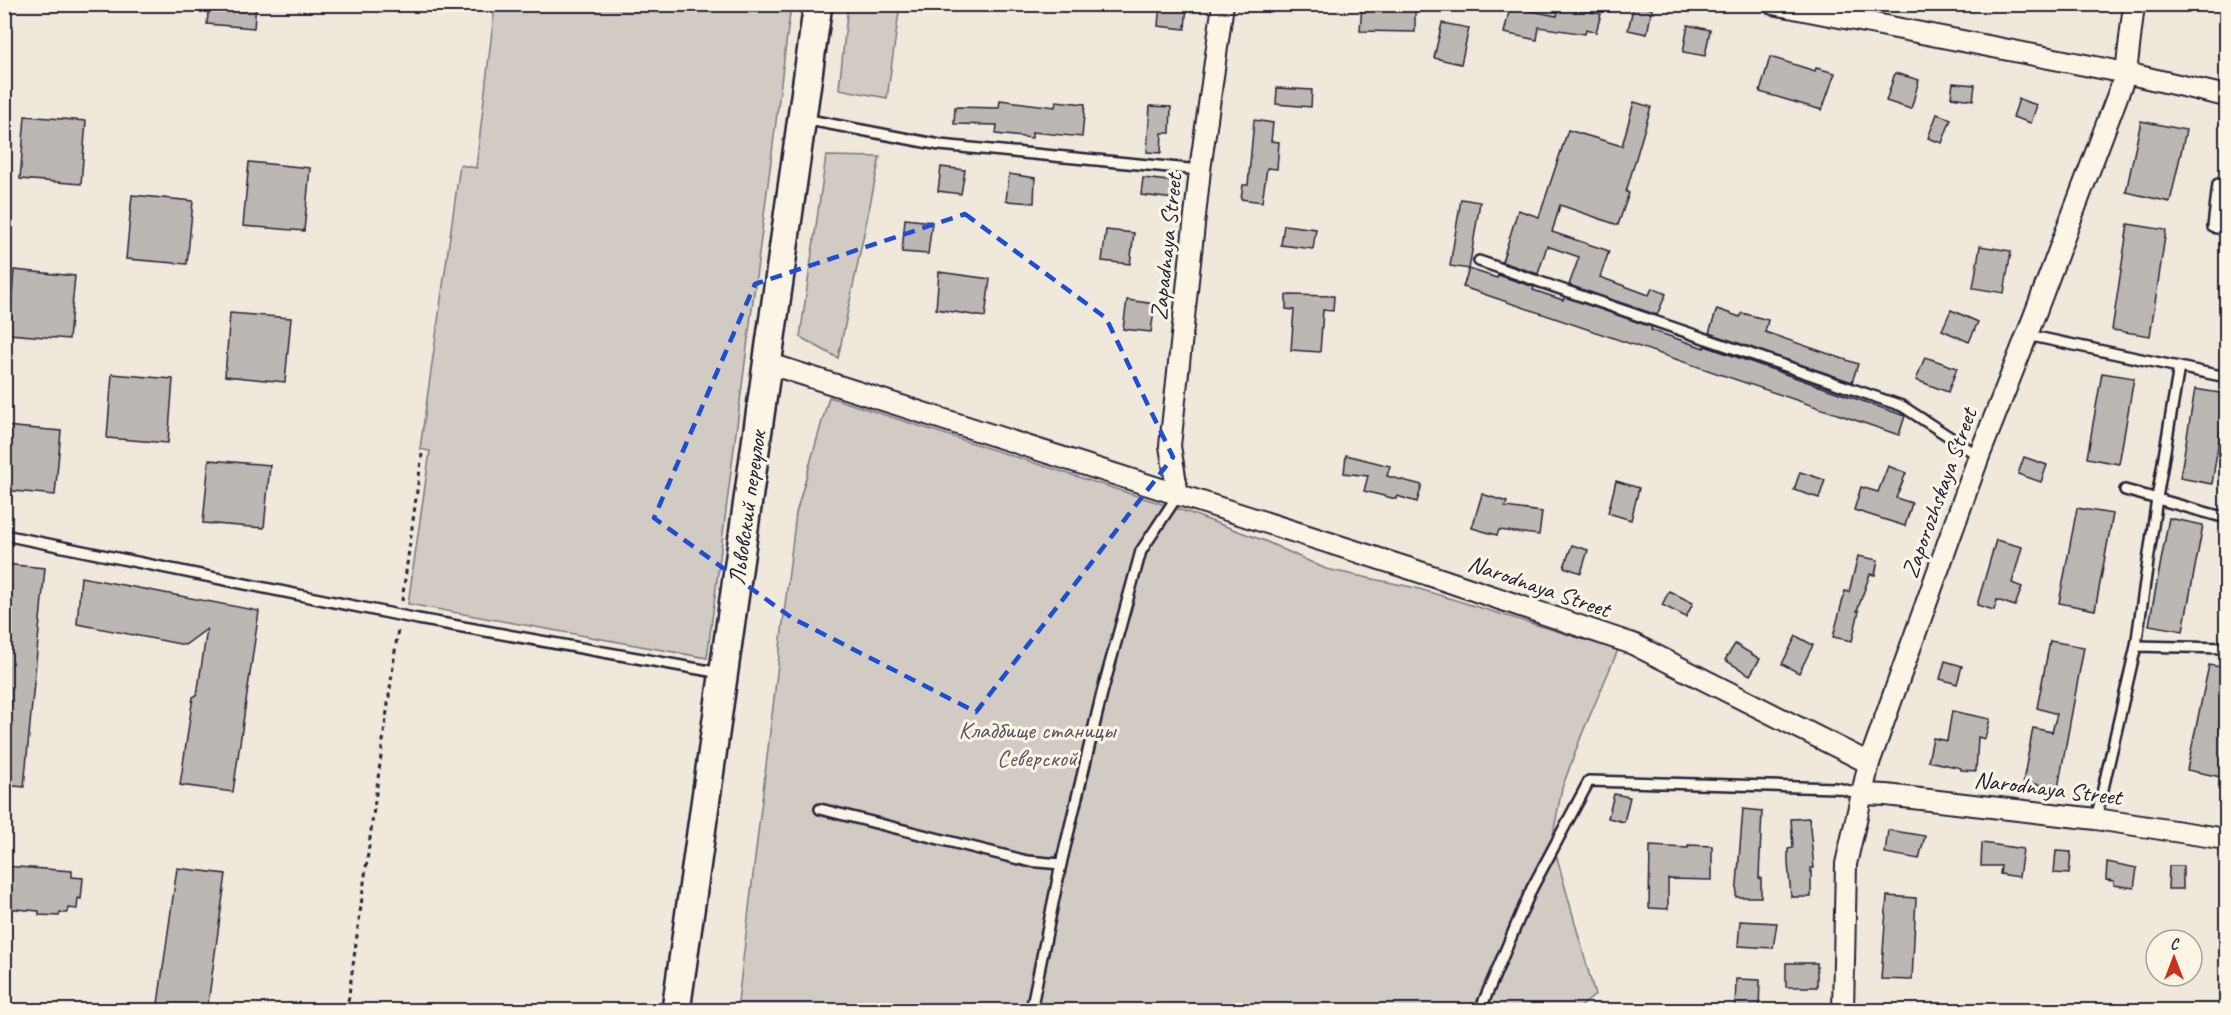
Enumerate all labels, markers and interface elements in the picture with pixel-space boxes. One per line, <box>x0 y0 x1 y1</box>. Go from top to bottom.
street label: Zapadnaya Street <box>1143 170 1189 322</box>
street label: Zaporozhskaya Street <box>1894 402 1984 582</box>
street label: Львовский переулок <box>721 427 773 587</box>
street label: Narodnaya Street <box>1464 548 1616 625</box>
park label: Кладбище станицы Северской <box>959 715 1118 773</box>
street label: Narodnaya Street <box>1973 764 2125 812</box>
north arrow <box>2144 928 2204 988</box>
text: С <box>2170 934 2180 954</box>

